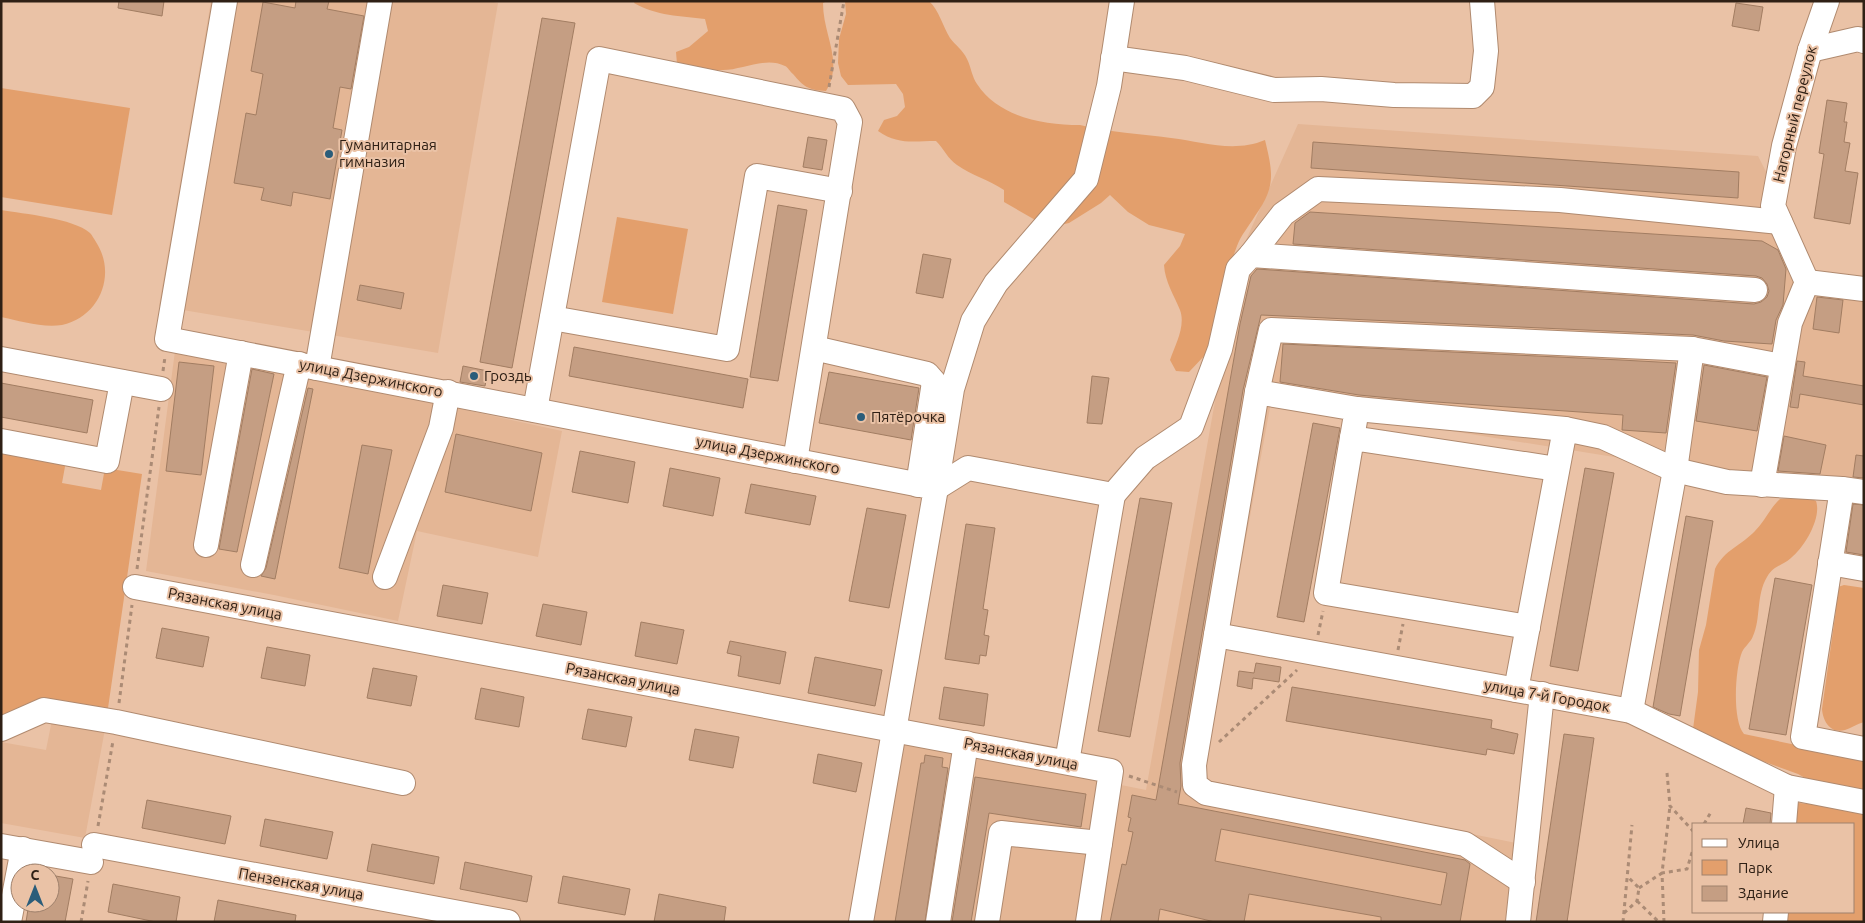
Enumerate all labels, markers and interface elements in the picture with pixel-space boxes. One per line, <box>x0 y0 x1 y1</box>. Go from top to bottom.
street label: Нагорный переулок <box>1769 44 1820 184</box>
place label: Гуманитарная гимназия <box>339 136 437 170</box>
marker: Гуманитарная гимназия <box>323 148 335 160</box>
street label: улица Дзержинского <box>298 355 444 400</box>
place label: Гроздь <box>484 367 532 384</box>
marker: Гроздь <box>468 370 480 382</box>
place label: Пятёрочка <box>871 408 945 425</box>
marker: Пятёрочка <box>855 411 867 423</box>
street label: улица Дзержинского <box>695 432 841 477</box>
street label: Рязанская улица <box>167 584 283 623</box>
street label: Рязанская улица <box>565 659 681 698</box>
street label: улица 7-й Городок <box>1483 676 1611 715</box>
street label: Рязанская улица <box>963 734 1079 773</box>
legend <box>1692 823 1855 913</box>
text: Улица <box>1738 834 1780 851</box>
text: Парк <box>1738 859 1773 876</box>
north arrow <box>10 863 60 913</box>
street label: Пензенская улица <box>237 864 365 903</box>
text: С <box>31 867 40 883</box>
text: Здание <box>1738 884 1789 901</box>

